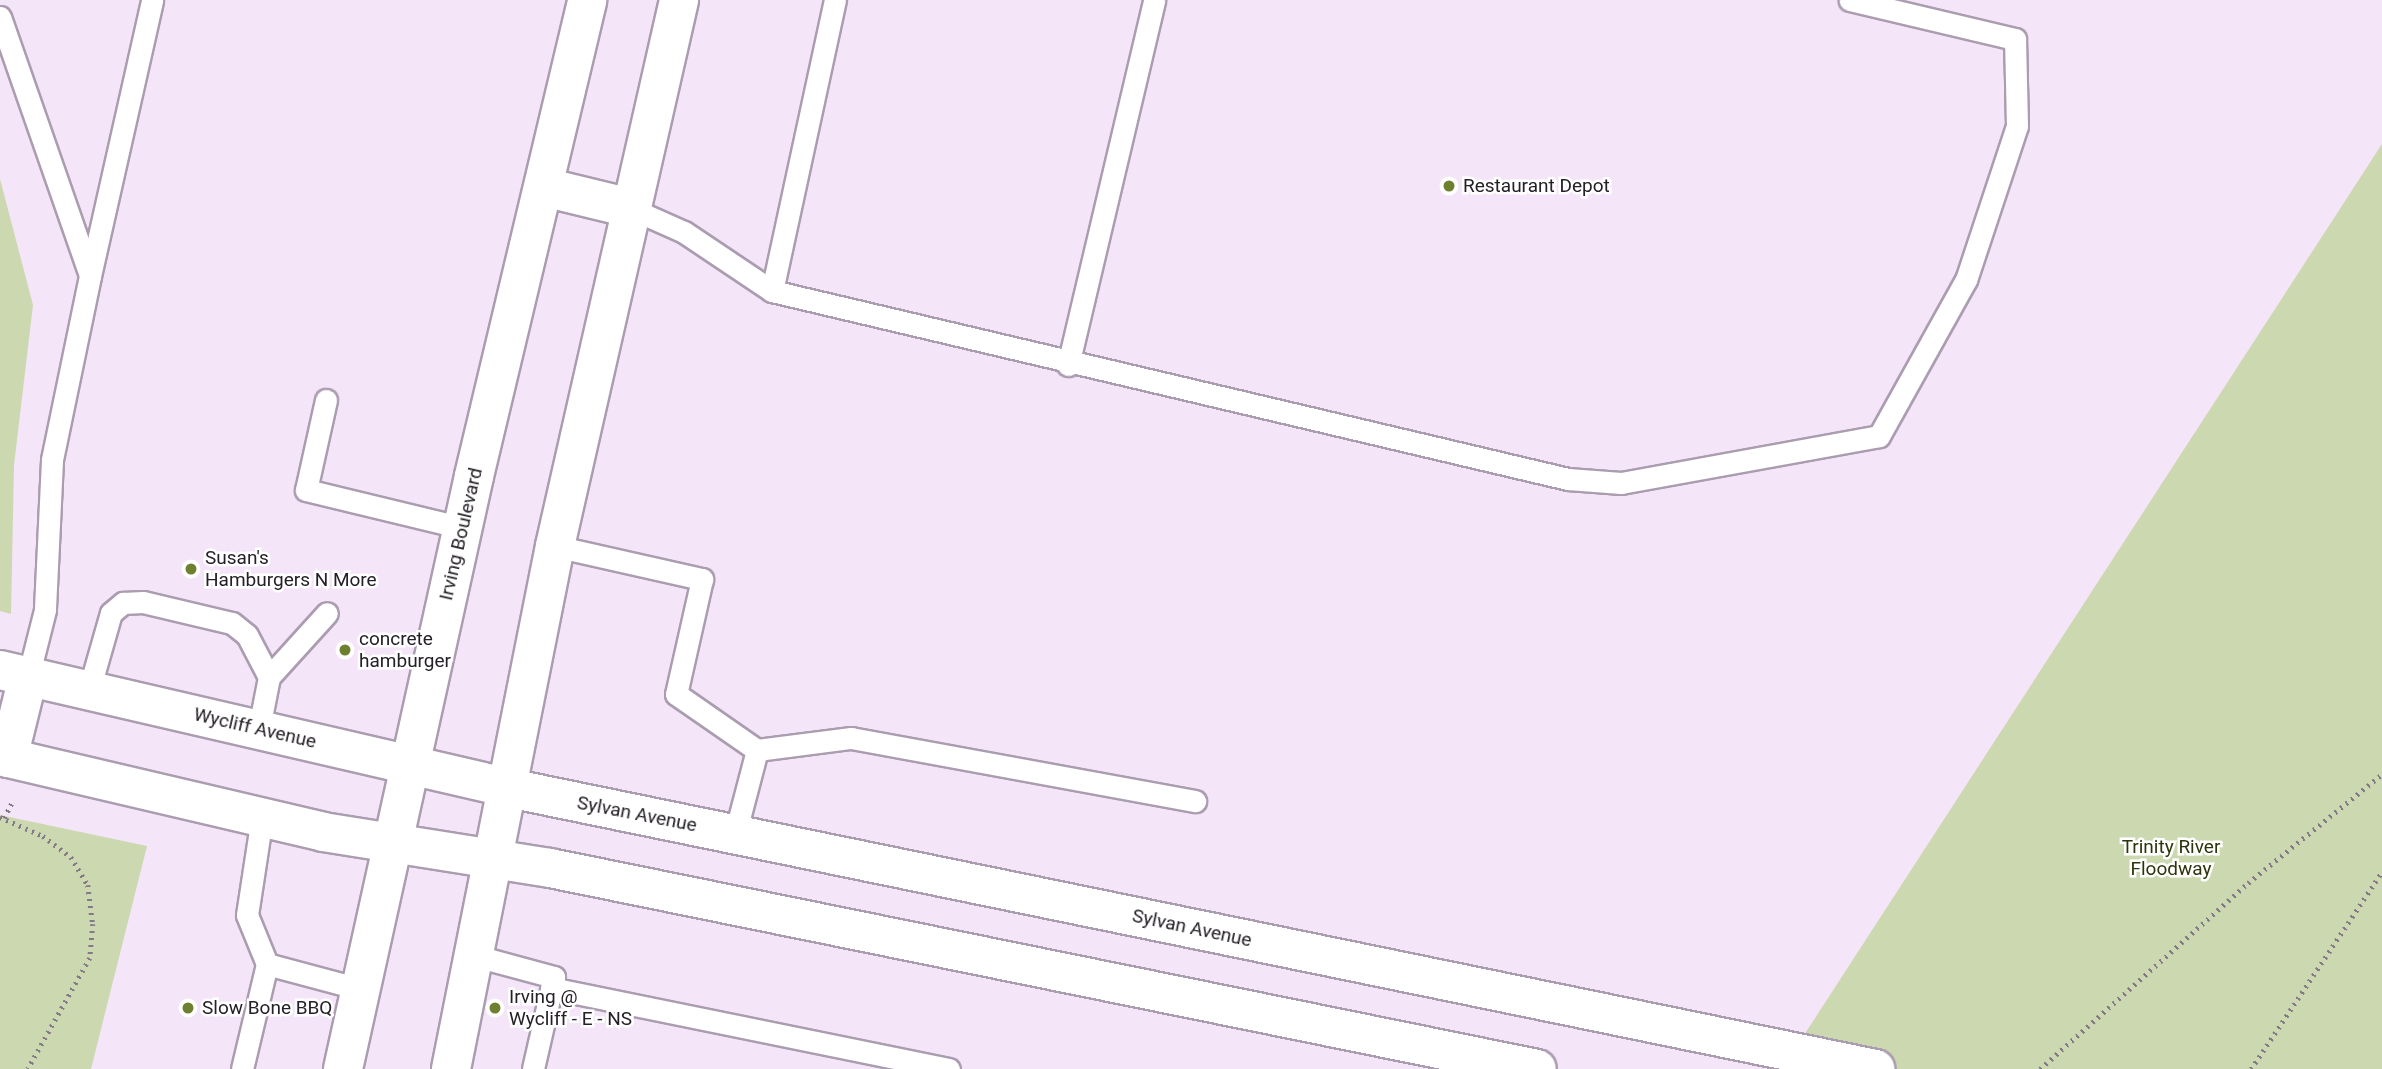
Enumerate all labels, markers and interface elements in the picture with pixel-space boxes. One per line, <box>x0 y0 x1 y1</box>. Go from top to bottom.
place label: Restaurant Depot <box>1463 175 1610 197</box>
marker: Restaurant Depot <box>1441 178 1457 194</box>
street label: Irving Boulevard <box>435 465 487 603</box>
place label: Susan's Hamburgers N More <box>205 547 377 591</box>
marker: Susan's Hamburgers N More <box>183 561 199 577</box>
place label: concrete hamburger <box>359 628 451 672</box>
marker: concrete hamburger <box>337 642 353 658</box>
street label: Wycliff Avenue <box>192 703 318 753</box>
street label: Sylvan Avenue <box>575 791 699 837</box>
park label: Trinity River Floodway <box>2122 836 2220 880</box>
street label: Sylvan Avenue <box>1130 904 1254 952</box>
place label: Irving @ Wycliff - E - NS <box>509 986 632 1030</box>
place label: Slow Bone BBQ <box>202 997 332 1019</box>
marker: Slow Bone BBQ <box>180 1000 196 1016</box>
marker: Irving @ Wycliff - E - NS <box>487 1000 503 1016</box>

